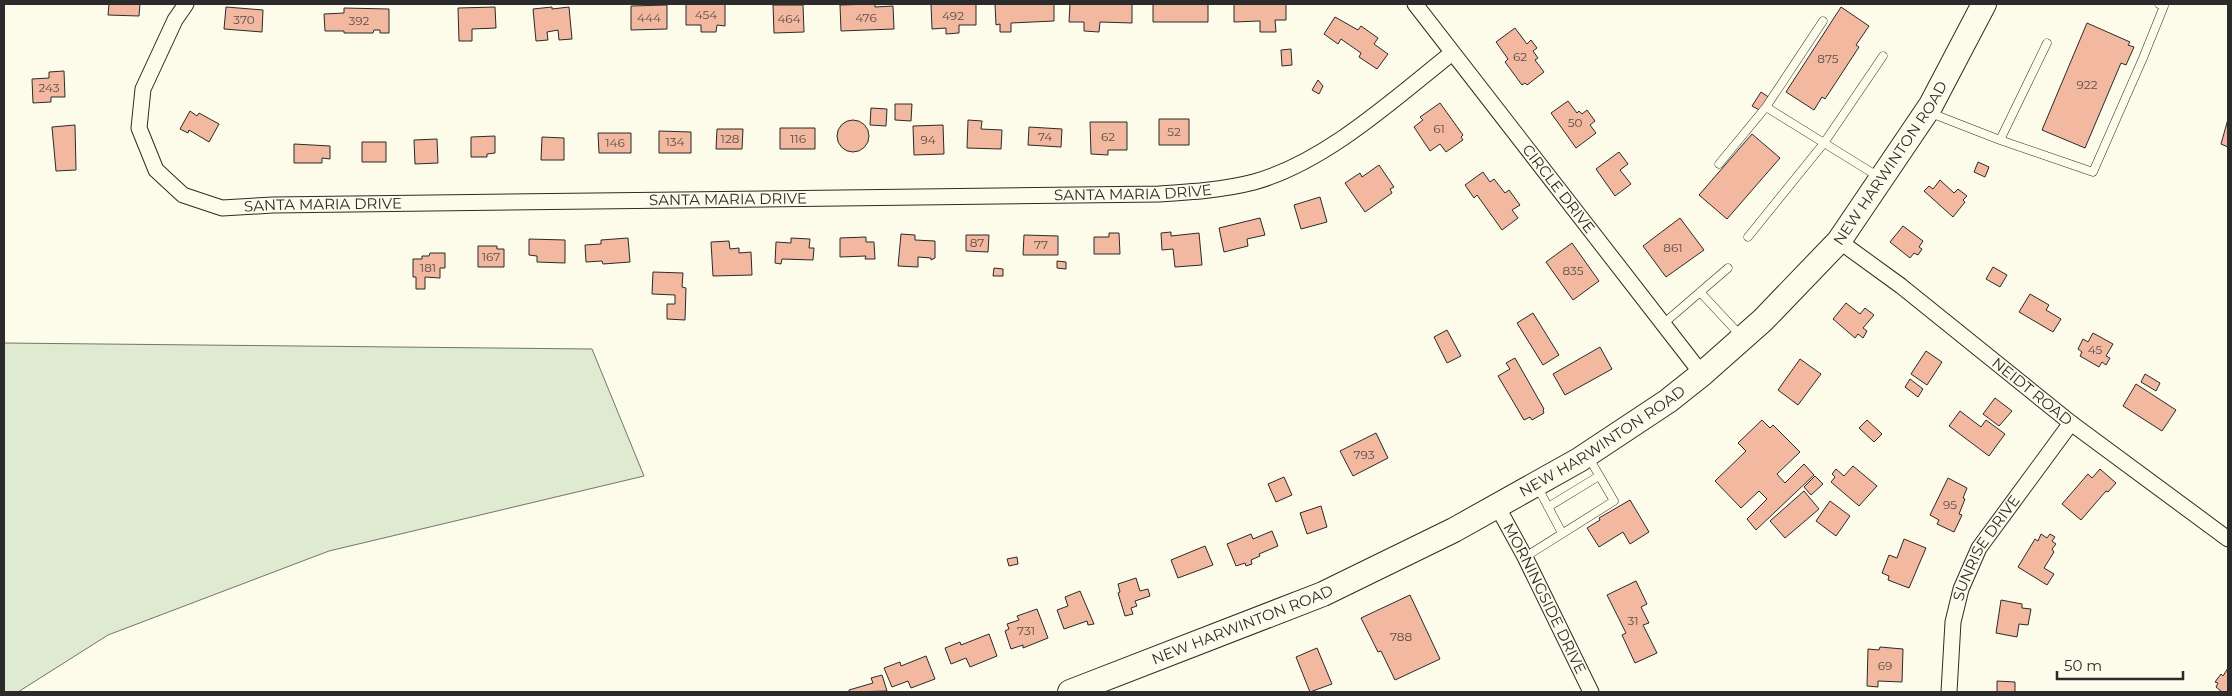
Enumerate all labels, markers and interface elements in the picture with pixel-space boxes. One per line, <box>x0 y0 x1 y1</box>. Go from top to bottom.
house number: 454 <box>695 7 717 22</box>
house number: 492 <box>942 8 964 23</box>
house number: 444 <box>637 10 661 25</box>
house number: 476 <box>855 10 877 25</box>
house number: 464 <box>777 11 801 26</box>
house number: 370 <box>233 12 255 27</box>
house number: 392 <box>349 13 370 28</box>
house number: 62 <box>1513 49 1527 64</box>
house number: 875 <box>1817 51 1839 66</box>
street label: NEW HARWINTON ROAD <box>1829 77 1951 249</box>
house number: 922 <box>2077 77 2098 92</box>
house number: 243 <box>38 80 60 95</box>
house number: 50 <box>1568 115 1582 130</box>
house number: 61 <box>1433 121 1445 136</box>
house number: 52 <box>1167 124 1181 139</box>
house number: 74 <box>1038 129 1052 144</box>
house number: 62 <box>1101 129 1115 144</box>
house number: 128 <box>721 131 740 146</box>
house number: 116 <box>790 131 806 146</box>
house number: 94 <box>920 132 936 147</box>
house number: 134 <box>665 134 685 149</box>
house number: 146 <box>605 135 625 150</box>
street label: CIRCLE DRIVE <box>1518 140 1599 237</box>
street label: SANTA MARIA DRIVE <box>1054 180 1213 204</box>
street label: SANTA MARIA DRIVE <box>649 188 807 209</box>
street label: SANTA MARIA DRIVE <box>243 193 402 216</box>
house number: 87 <box>970 235 984 250</box>
house number: 77 <box>1034 237 1048 252</box>
house number: 861 <box>1663 240 1683 255</box>
house number: 167 <box>482 249 500 264</box>
house number: 181 <box>420 260 436 275</box>
house number: 835 <box>1562 263 1584 278</box>
house number: 45 <box>2088 342 2103 357</box>
street label: NEIDT ROAD <box>1988 353 2077 429</box>
street label: NEW HARWINTON ROAD <box>1516 381 1689 501</box>
house number: 793 <box>1353 447 1375 462</box>
street label: SUNRISE DRIVE <box>1948 491 2024 603</box>
house number: 95 <box>1943 497 1957 512</box>
street label: MORNINGSIDE DRIVE <box>1499 519 1591 677</box>
street label: NEW HARWINTON ROAD <box>1149 580 1336 668</box>
house number: 31 <box>1627 613 1639 628</box>
house number: 731 <box>1017 623 1035 638</box>
house number: 788 <box>1390 629 1412 644</box>
scale bar <box>2057 648 2183 680</box>
text: 50 m <box>2064 656 2102 675</box>
house number: 69 <box>1878 658 1892 673</box>

